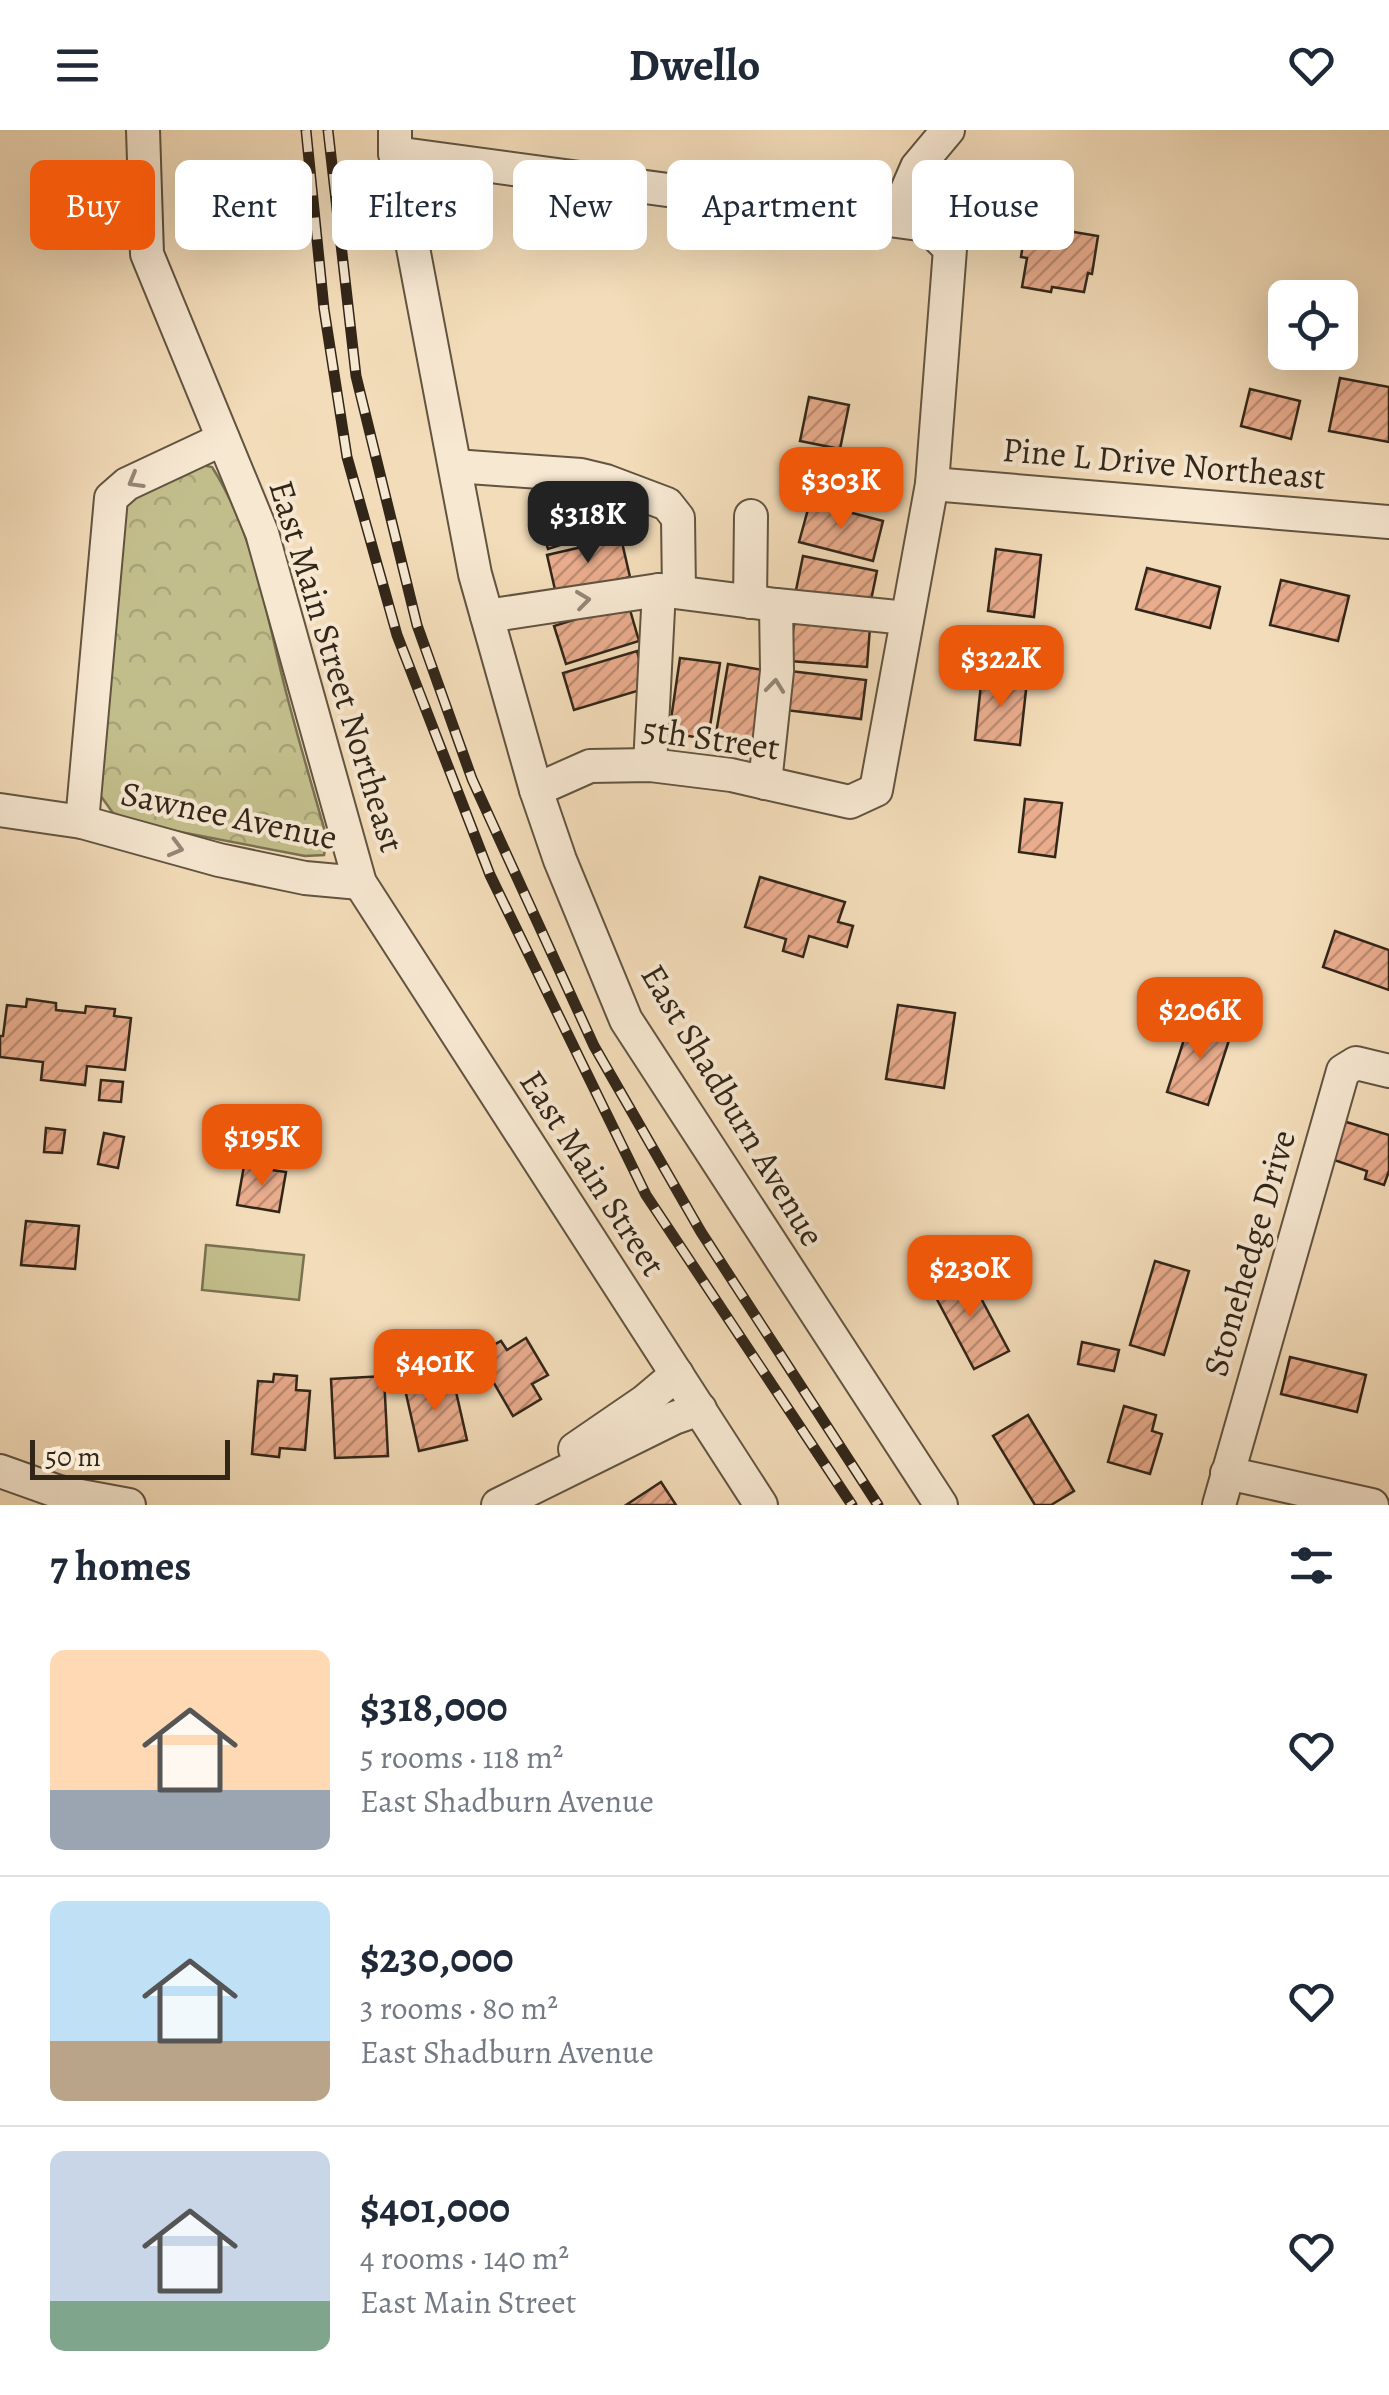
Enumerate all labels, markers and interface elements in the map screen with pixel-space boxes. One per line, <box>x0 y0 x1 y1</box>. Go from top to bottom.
text: Dwello <box>629 34 760 96</box>
icon: menu <box>50 38 105 93</box>
icon: heart <box>1284 38 1339 93</box>
chip: Buy <box>30 160 155 250</box>
chip: Rent <box>175 160 312 250</box>
chip: Filters <box>332 160 493 250</box>
chip: New <box>513 160 647 250</box>
chip: Apartment <box>667 160 892 250</box>
chip: House <box>912 160 1074 250</box>
map controls <box>1268 280 1358 370</box>
button: locate <box>1268 280 1358 370</box>
street label: Pine L Drive Northeast <box>1001 425 1327 501</box>
pin: $303K <box>771 447 911 532</box>
text: $303K <box>801 457 881 501</box>
one-way arrow <box>128 469 146 489</box>
street label: East Main Street Northeast <box>258 474 416 858</box>
pin: $318K <box>518 481 658 566</box>
text: $318K <box>550 491 626 535</box>
one-way arrow <box>575 590 591 611</box>
pin: $322K <box>931 625 1071 710</box>
text: $322K <box>961 635 1041 679</box>
one-way arrow <box>764 678 786 694</box>
street label: 5th Street <box>639 705 783 771</box>
street label: Sawnee Avenue <box>116 769 342 861</box>
one-way arrow <box>167 837 184 858</box>
street label: East Shadburn Avenue <box>630 955 836 1255</box>
pin: $206K <box>1130 977 1270 1062</box>
text: $206K <box>1159 987 1241 1031</box>
street label: East Main Street <box>508 1061 678 1285</box>
pin: $195K <box>192 1104 332 1189</box>
text: $195K <box>224 1114 300 1158</box>
street label: Stonehedge Drive <box>1191 1124 1307 1382</box>
pin: $230K <box>900 1235 1040 1320</box>
text: $230K <box>929 1245 1011 1289</box>
pin: $401K <box>365 1329 505 1414</box>
text: $401K <box>396 1339 474 1383</box>
scale bar <box>30 1435 230 1480</box>
text: 50 m <box>45 1438 101 1476</box>
text: 7 homes <box>50 1537 191 1594</box>
icon: filters <box>1284 1538 1339 1593</box>
text: $318,000 <box>360 1678 508 1735</box>
icon: home <box>130 1690 250 1810</box>
icon: heart <box>1284 1723 1339 1778</box>
text: 5 rooms · 118 m² <box>360 1735 563 1779</box>
text: East Shadburn Avenue <box>360 1779 654 1823</box>
text: $230,000 <box>360 1929 514 1986</box>
icon: home <box>130 1941 250 2061</box>
icon: heart <box>1284 1974 1339 2029</box>
text: 3 rooms · 80 m² <box>360 1986 558 2030</box>
text: East Shadburn Avenue <box>360 2030 654 2074</box>
text: $401,000 <box>360 2179 510 2236</box>
icon: home <box>130 2191 250 2311</box>
icon: heart <box>1284 2224 1339 2279</box>
text: 4 rooms · 140 m² <box>360 2236 569 2280</box>
text: East Main Street <box>360 2280 576 2324</box>

